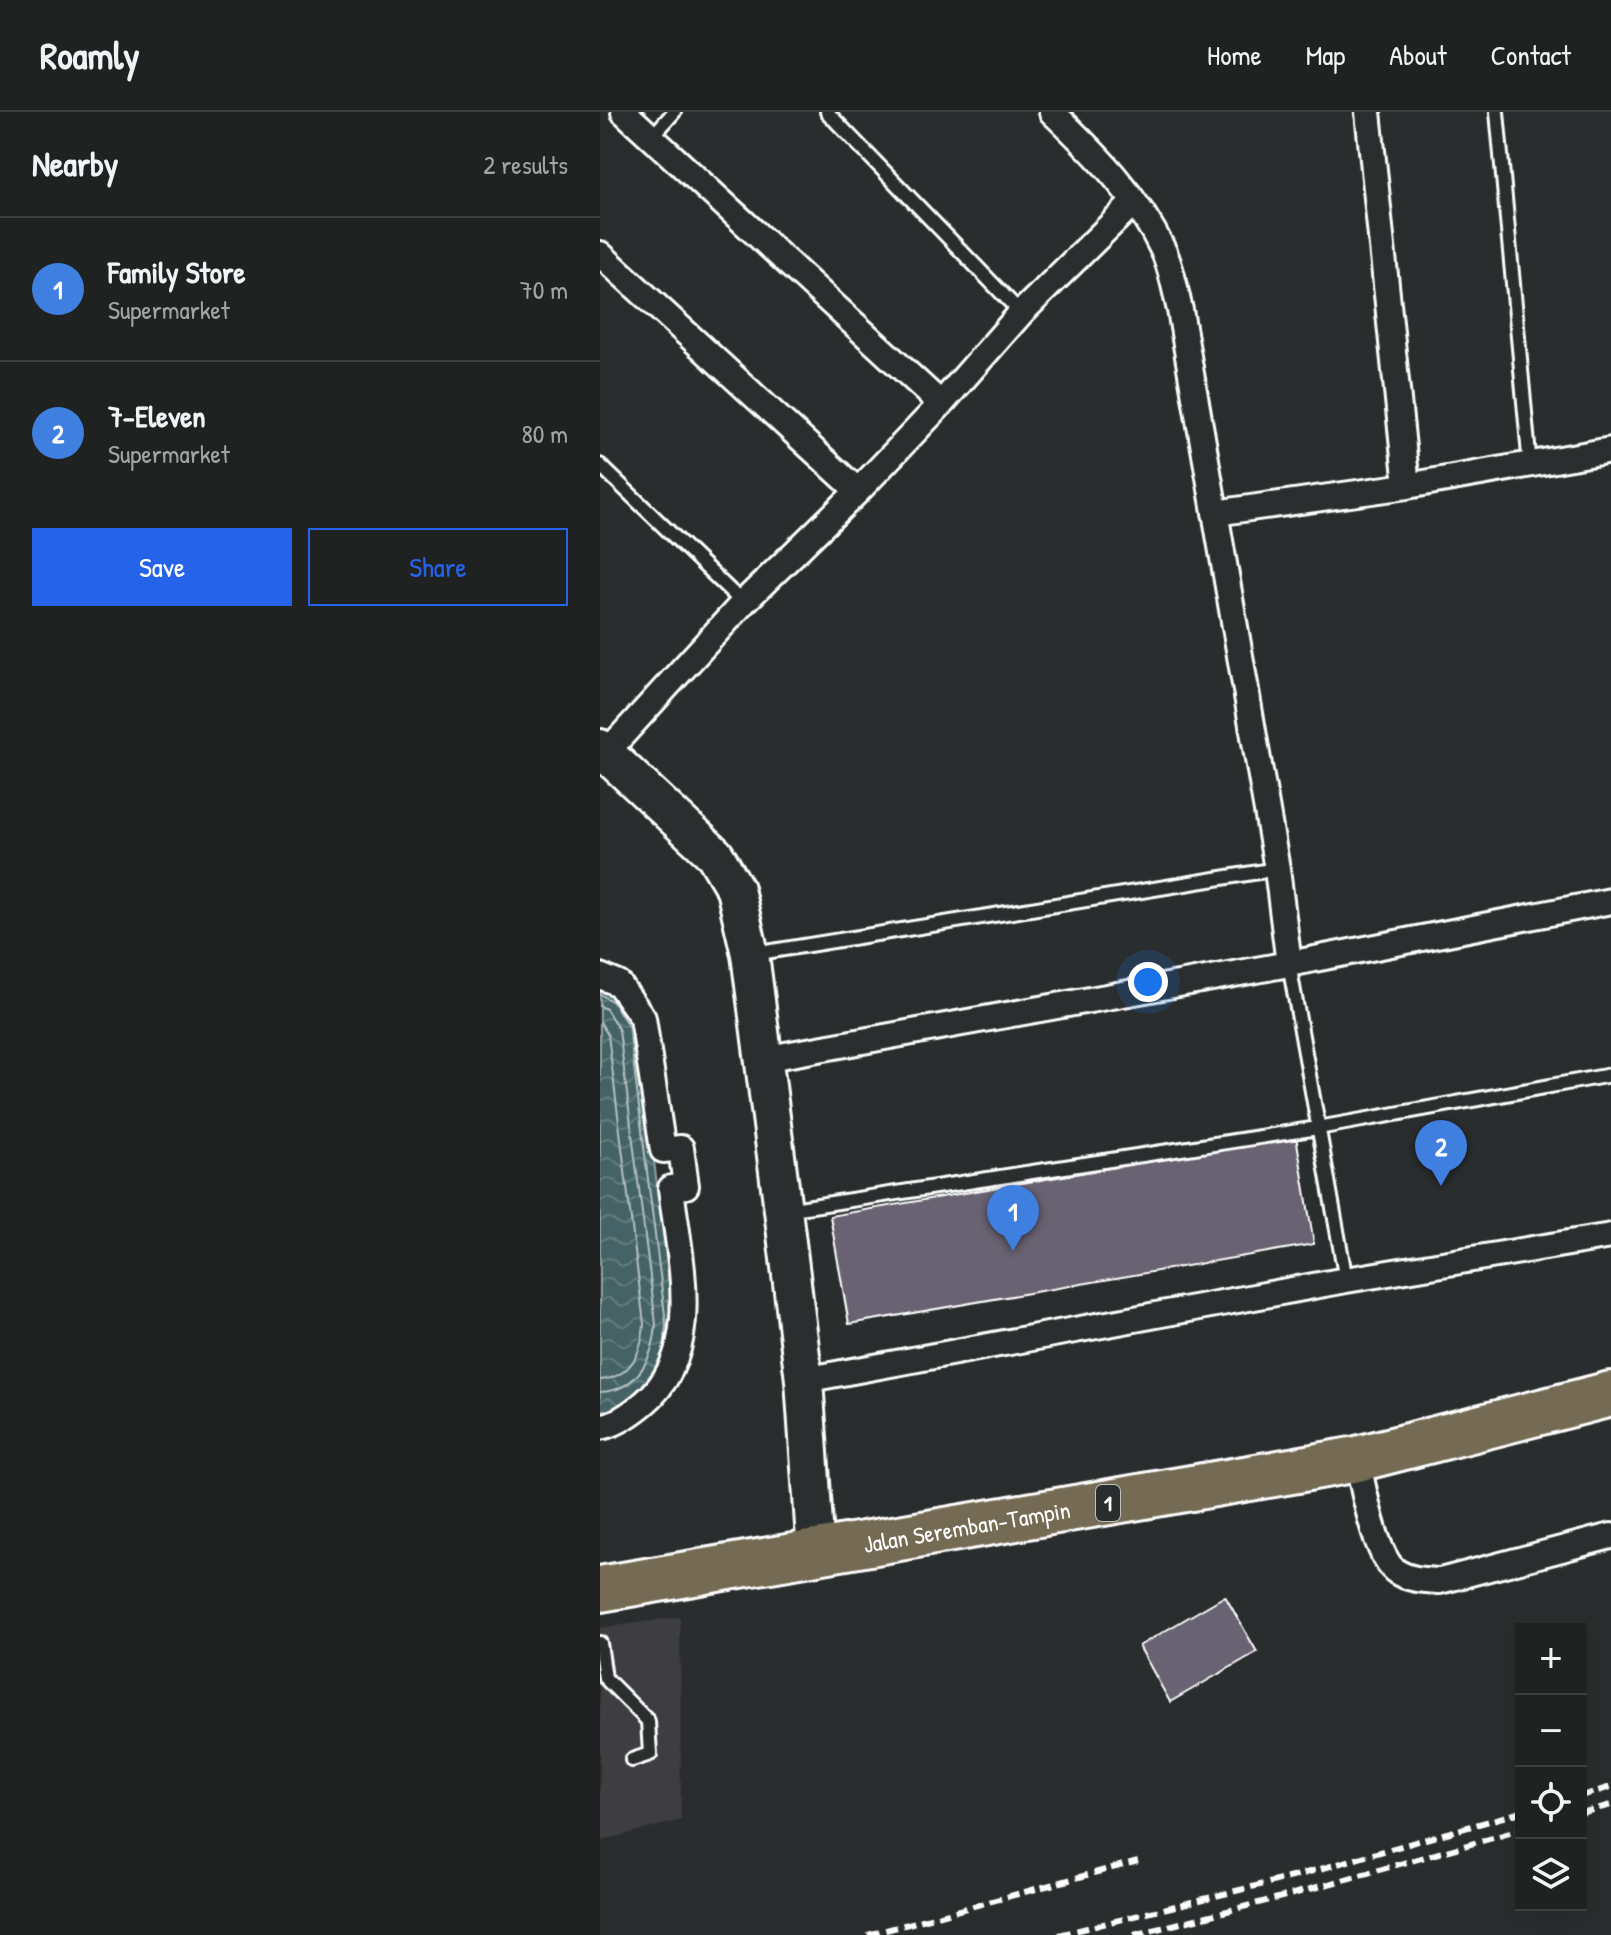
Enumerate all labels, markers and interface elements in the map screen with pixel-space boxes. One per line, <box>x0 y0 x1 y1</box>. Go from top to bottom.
text: Roamly <box>40 29 139 81</box>
text: Home <box>1207 36 1262 74</box>
text: Map <box>1306 36 1345 74</box>
text: About <box>1389 36 1447 74</box>
text: Contact <box>1491 36 1571 74</box>
text: Nearby <box>32 141 118 187</box>
text: 2 results <box>483 147 568 182</box>
text: Family Store <box>108 252 245 292</box>
text: 1 <box>53 272 63 307</box>
text: 70 m <box>520 272 568 307</box>
text: Supermarket <box>108 292 230 327</box>
text: 7-Eleven <box>108 396 206 436</box>
text: 2 <box>52 416 64 451</box>
text: 80 m <box>521 416 568 451</box>
text: Supermarket <box>108 436 230 471</box>
button: Save <box>32 528 292 606</box>
button: Share <box>308 528 568 606</box>
your location <box>1128 962 1168 1002</box>
pin: 2 <box>1415 1120 1467 1186</box>
pin: 1 <box>987 1185 1039 1251</box>
road number: 1 <box>1096 1485 1120 1521</box>
street label: Jalan Seremban-Tampin <box>861 1493 1073 1560</box>
map controls <box>1515 1623 1587 1911</box>
button: + <box>1515 1623 1587 1695</box>
button: − <box>1515 1695 1587 1767</box>
button: locate <box>1515 1767 1587 1839</box>
button: layers <box>1515 1839 1587 1911</box>

